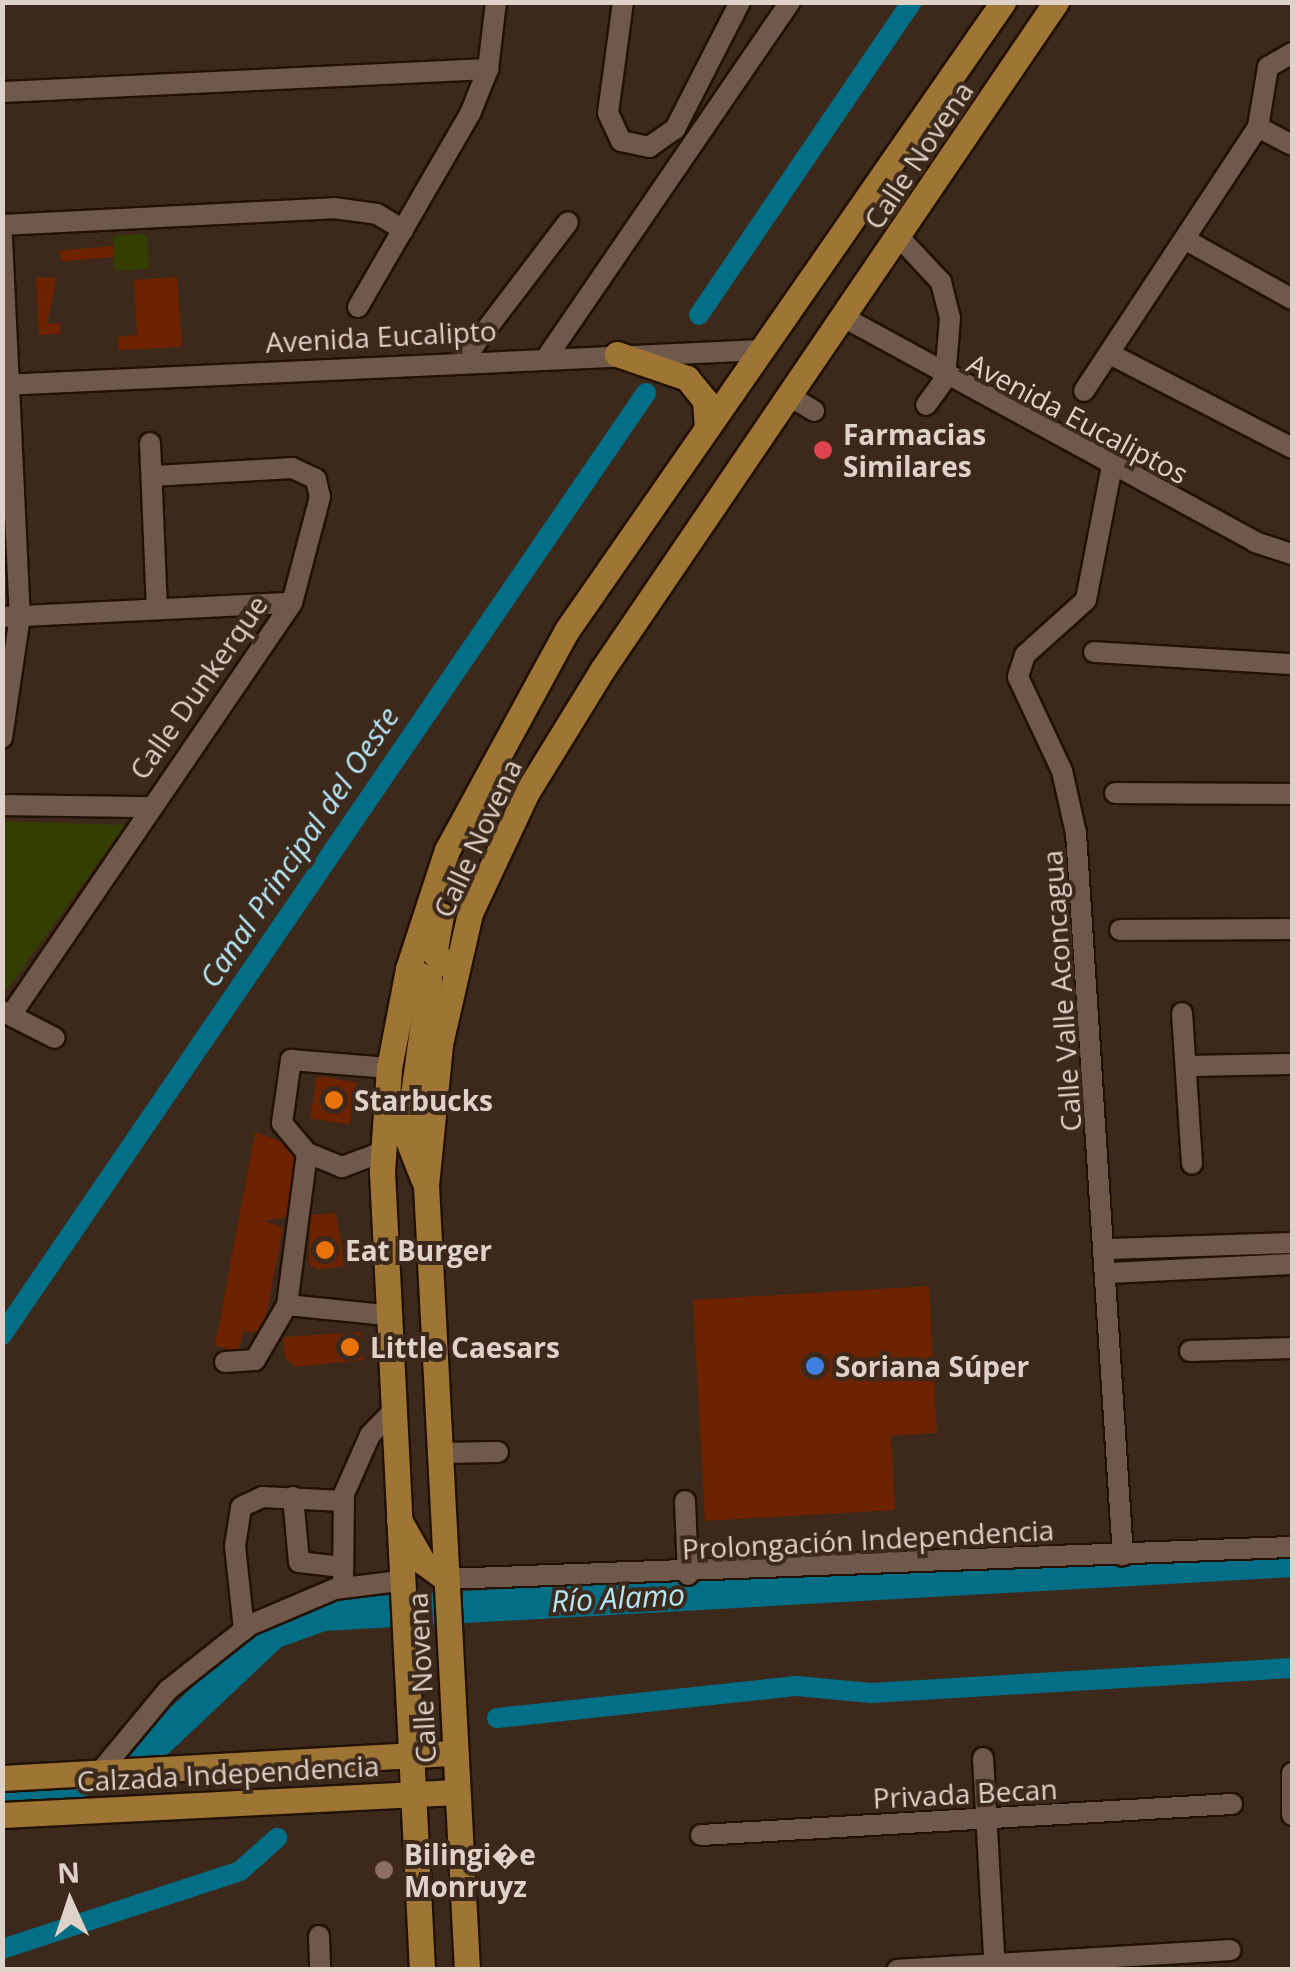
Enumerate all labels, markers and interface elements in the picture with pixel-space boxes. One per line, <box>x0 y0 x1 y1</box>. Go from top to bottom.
street label: Calle Novena <box>856 75 980 235</box>
street label: Avenida Eucalipto <box>265 313 497 359</box>
street label: Avenida Eucaliptos <box>962 346 1194 490</box>
place label: Farmacias Similares <box>843 417 986 483</box>
marker: Farmacias Similares <box>812 439 834 461</box>
street label: Calle Dunkerque <box>122 589 274 785</box>
water label: Canal Principal del Oeste <box>192 700 406 994</box>
street label: Calle Novena <box>426 754 528 922</box>
street label: Calle Valle Aconcagua <box>1034 849 1088 1133</box>
place label: Starbucks <box>354 1083 493 1117</box>
marker: Starbucks <box>323 1089 345 1111</box>
place label: Eat Burger <box>345 1233 492 1267</box>
marker: Eat Burger <box>314 1239 336 1261</box>
place label: Little Caesars <box>370 1330 560 1364</box>
marker: Little Caesars <box>339 1336 361 1358</box>
place label: Soriana Súper <box>835 1349 1029 1383</box>
marker: Soriana Súper <box>804 1355 826 1377</box>
street label: Prolongación Independencia <box>681 1512 1055 1566</box>
water label: Río Alamo <box>550 1577 686 1619</box>
street label: Calle Novena <box>400 1592 442 1764</box>
street label: Calzada Independencia <box>76 1748 380 1798</box>
street label: Privada Becan <box>872 1771 1058 1815</box>
place label: Bilingi�e Monruyz <box>404 1837 536 1903</box>
north arrow <box>20 1852 120 1952</box>
text: N <box>56 1852 81 1892</box>
marker: Bilingi�e Monruyz <box>373 1859 395 1881</box>

